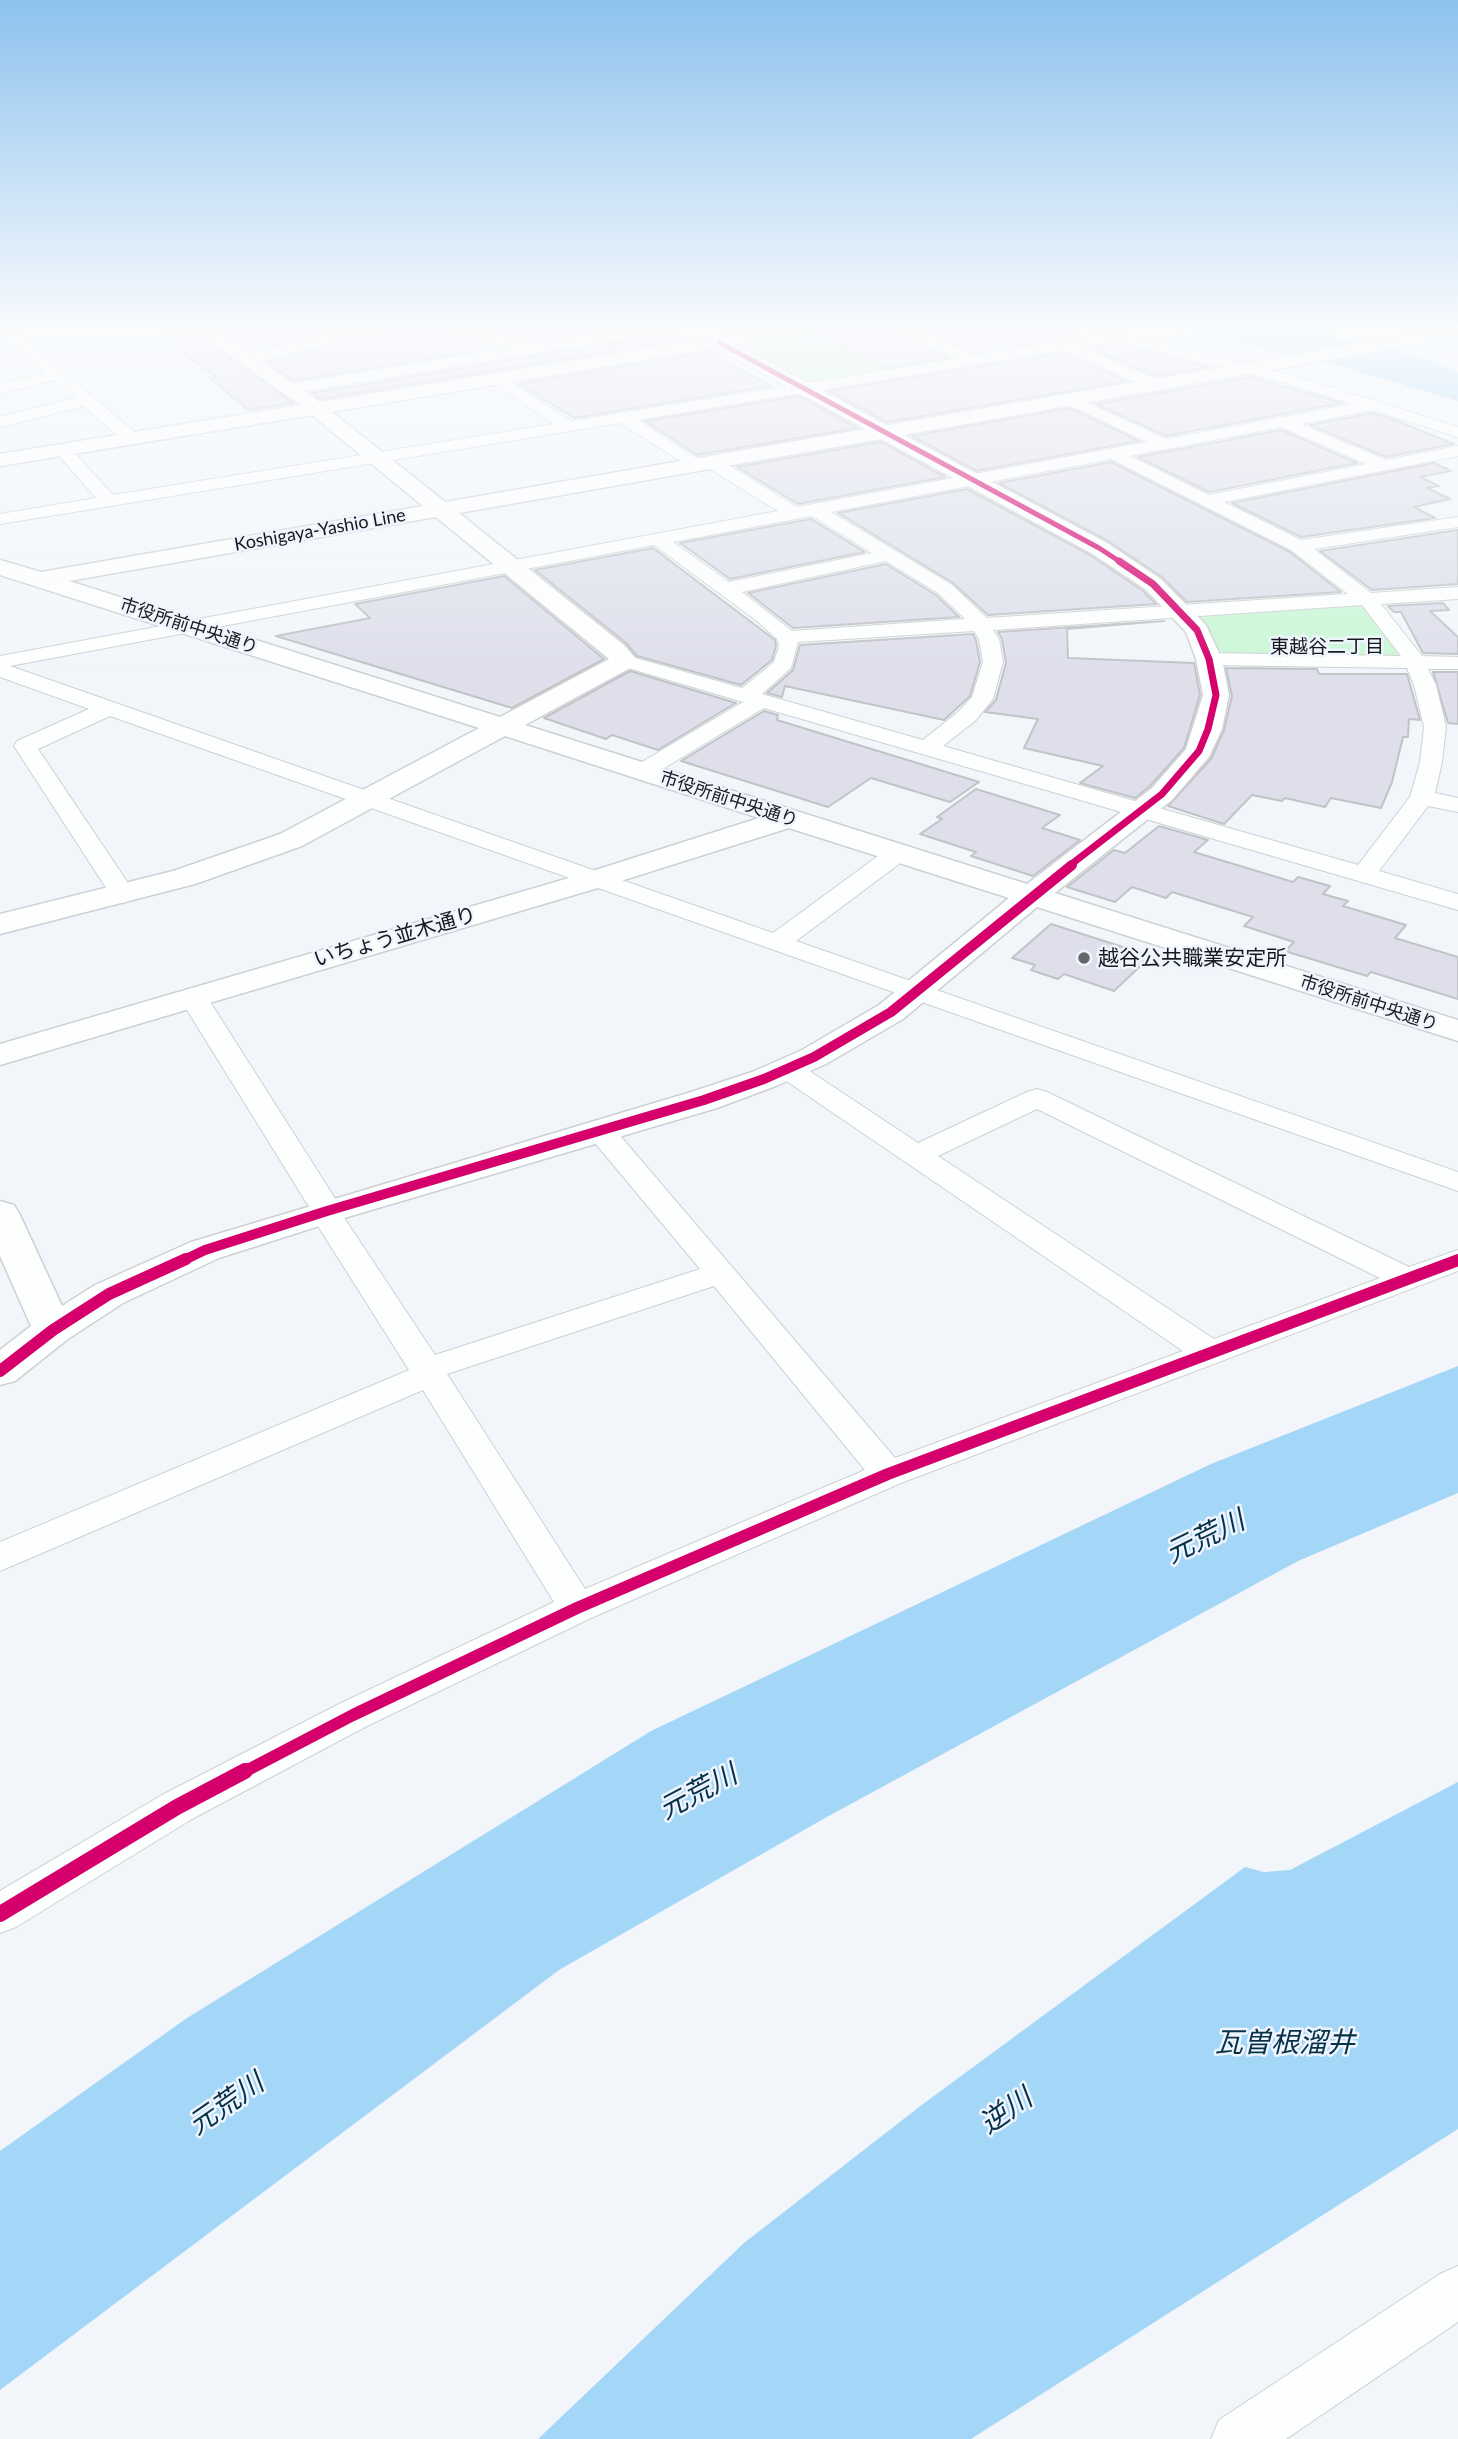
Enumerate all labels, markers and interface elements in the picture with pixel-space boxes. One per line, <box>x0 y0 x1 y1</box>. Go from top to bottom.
street label: Koshigaya-Yashio Line <box>233 504 407 556</box>
street label: 市役所前中央通り <box>117 593 261 659</box>
district label: 東越谷二丁目 <box>1270 636 1384 658</box>
street label: 市役所前中央通り <box>657 766 801 832</box>
street label: いちょう並木通り <box>311 902 479 972</box>
place label: 越谷公共職業安定所 <box>1098 945 1287 971</box>
marker: 越谷公共職業安定所 <box>1076 950 1092 966</box>
street label: 市役所前中央通り <box>1297 970 1441 1036</box>
water label: 元荒川 <box>1160 1503 1250 1571</box>
water label: 元荒川 <box>653 1757 743 1827</box>
water label: 瓦曽根溜井 <box>1215 2026 1355 2060</box>
water label: 元荒川 <box>182 2066 270 2142</box>
water label: 逆川 <box>973 2081 1039 2141</box>

